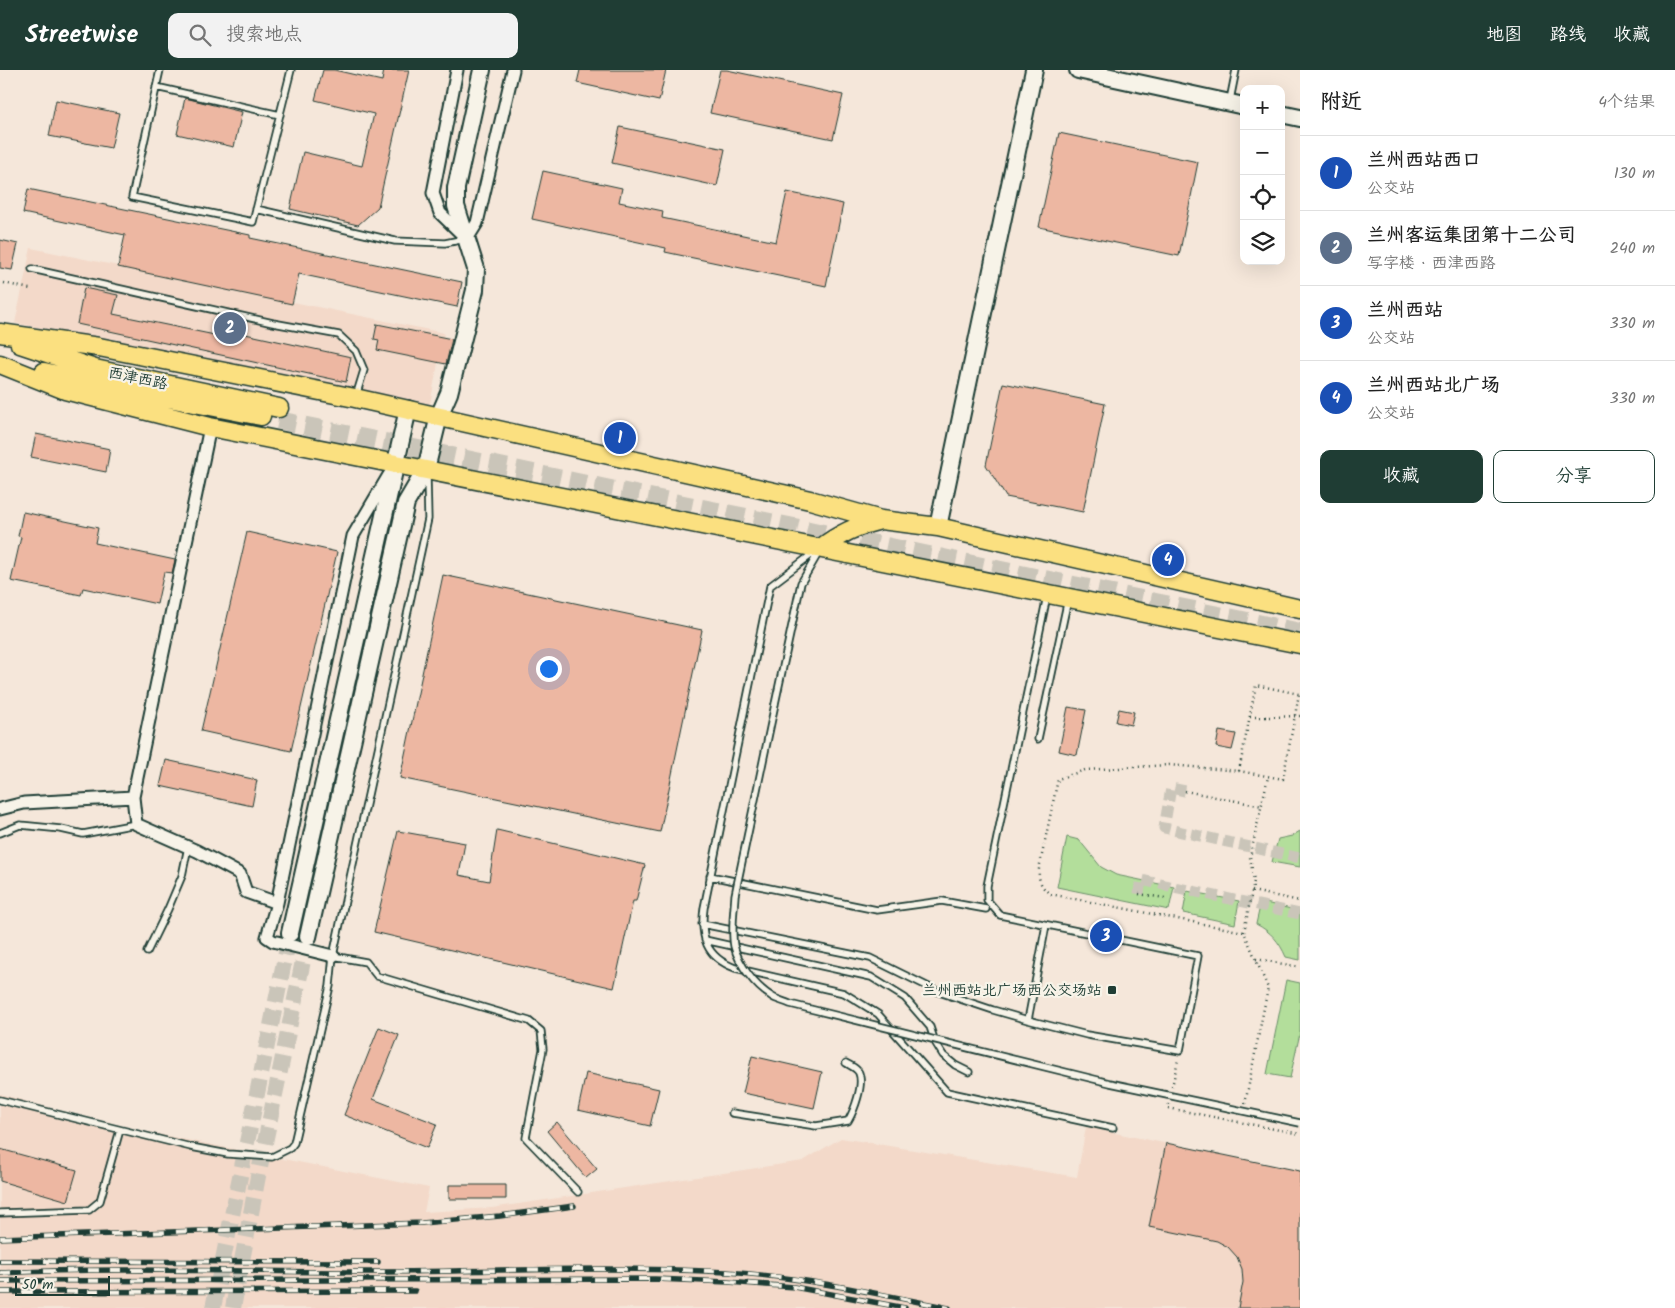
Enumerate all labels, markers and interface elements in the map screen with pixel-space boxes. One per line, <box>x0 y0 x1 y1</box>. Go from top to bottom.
search box <box>168 13 518 58</box>
text: Streetwise <box>25 16 138 55</box>
text: 搜索地点 <box>226 20 302 50</box>
icon: search <box>186 21 214 49</box>
text: 地图 <box>1486 21 1522 50</box>
text: 路线 <box>1550 21 1586 50</box>
text: 收藏 <box>1614 21 1650 50</box>
map controls <box>1240 85 1285 265</box>
button: + <box>1240 85 1285 130</box>
text: 附近 <box>1320 86 1362 119</box>
text: 4个结果 <box>1598 90 1655 115</box>
button: − <box>1240 130 1285 175</box>
text: 兰州西站西口 <box>1367 146 1481 176</box>
text: 1 <box>1334 161 1338 186</box>
text: 130 m <box>1614 161 1655 186</box>
button: locate <box>1240 175 1285 220</box>
text: 公交站 <box>1367 176 1415 201</box>
button: layers <box>1240 220 1285 265</box>
text: 兰州客运集团第十二公司 <box>1367 221 1576 251</box>
text: 2 <box>1331 236 1341 261</box>
text: 240 m <box>1610 236 1655 261</box>
text: 写字楼 · 西津西路 <box>1367 251 1496 276</box>
text: 兰州西站 <box>1367 296 1443 326</box>
pin: 2 <box>214 309 246 347</box>
text: 3 <box>1332 311 1340 336</box>
text: 330 m <box>1610 311 1655 336</box>
text: 公交站 <box>1367 326 1415 351</box>
street label: 西津西路 <box>106 361 170 397</box>
text: 兰州西站北广场 <box>1367 371 1500 401</box>
text: 4 <box>1332 386 1340 411</box>
text: 330 m <box>1610 386 1655 411</box>
text: 公交站 <box>1367 401 1415 426</box>
pin: 1 <box>604 419 636 457</box>
button: 收藏 <box>1320 450 1483 503</box>
button: 分享 <box>1493 450 1655 503</box>
pin: 4 <box>1152 541 1184 579</box>
your location <box>536 656 562 682</box>
pin: 3 <box>1090 917 1122 955</box>
place label: 兰州西站北广场西公交场站 <box>922 979 1102 1003</box>
marker: 兰州西站北广场西公交场站 <box>1106 984 1118 996</box>
scale bar <box>15 1273 110 1296</box>
text: 50 m <box>22 1274 53 1296</box>

